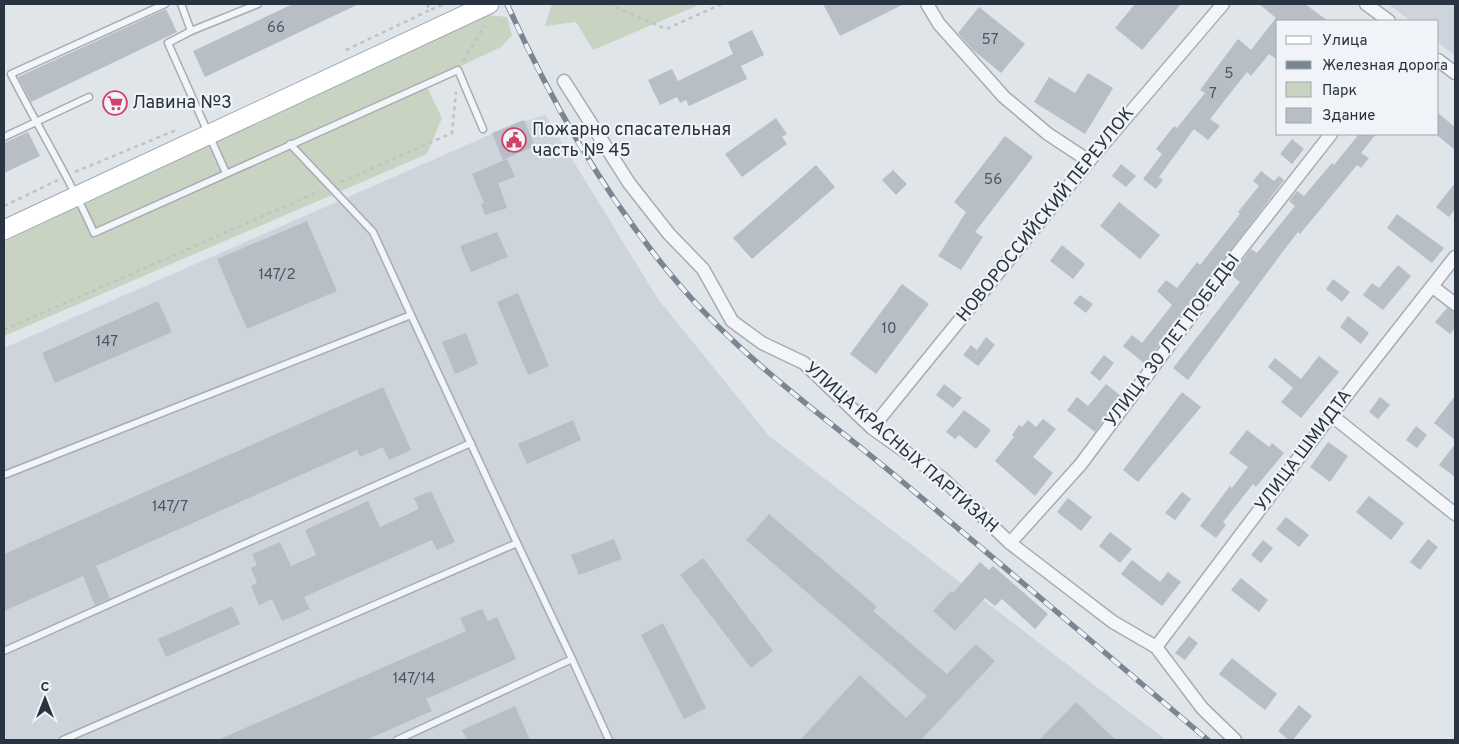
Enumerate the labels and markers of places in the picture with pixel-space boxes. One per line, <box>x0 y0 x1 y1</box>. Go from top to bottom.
supermarket icon: Лавина №3 <box>102 90 128 116</box>
place label: Лавина №3 <box>132 92 232 115</box>
place label: Пожарно спасательная часть № 45 <box>532 119 731 163</box>
public building icon: Пожарно спасательная часть № 45 <box>501 127 527 153</box>

